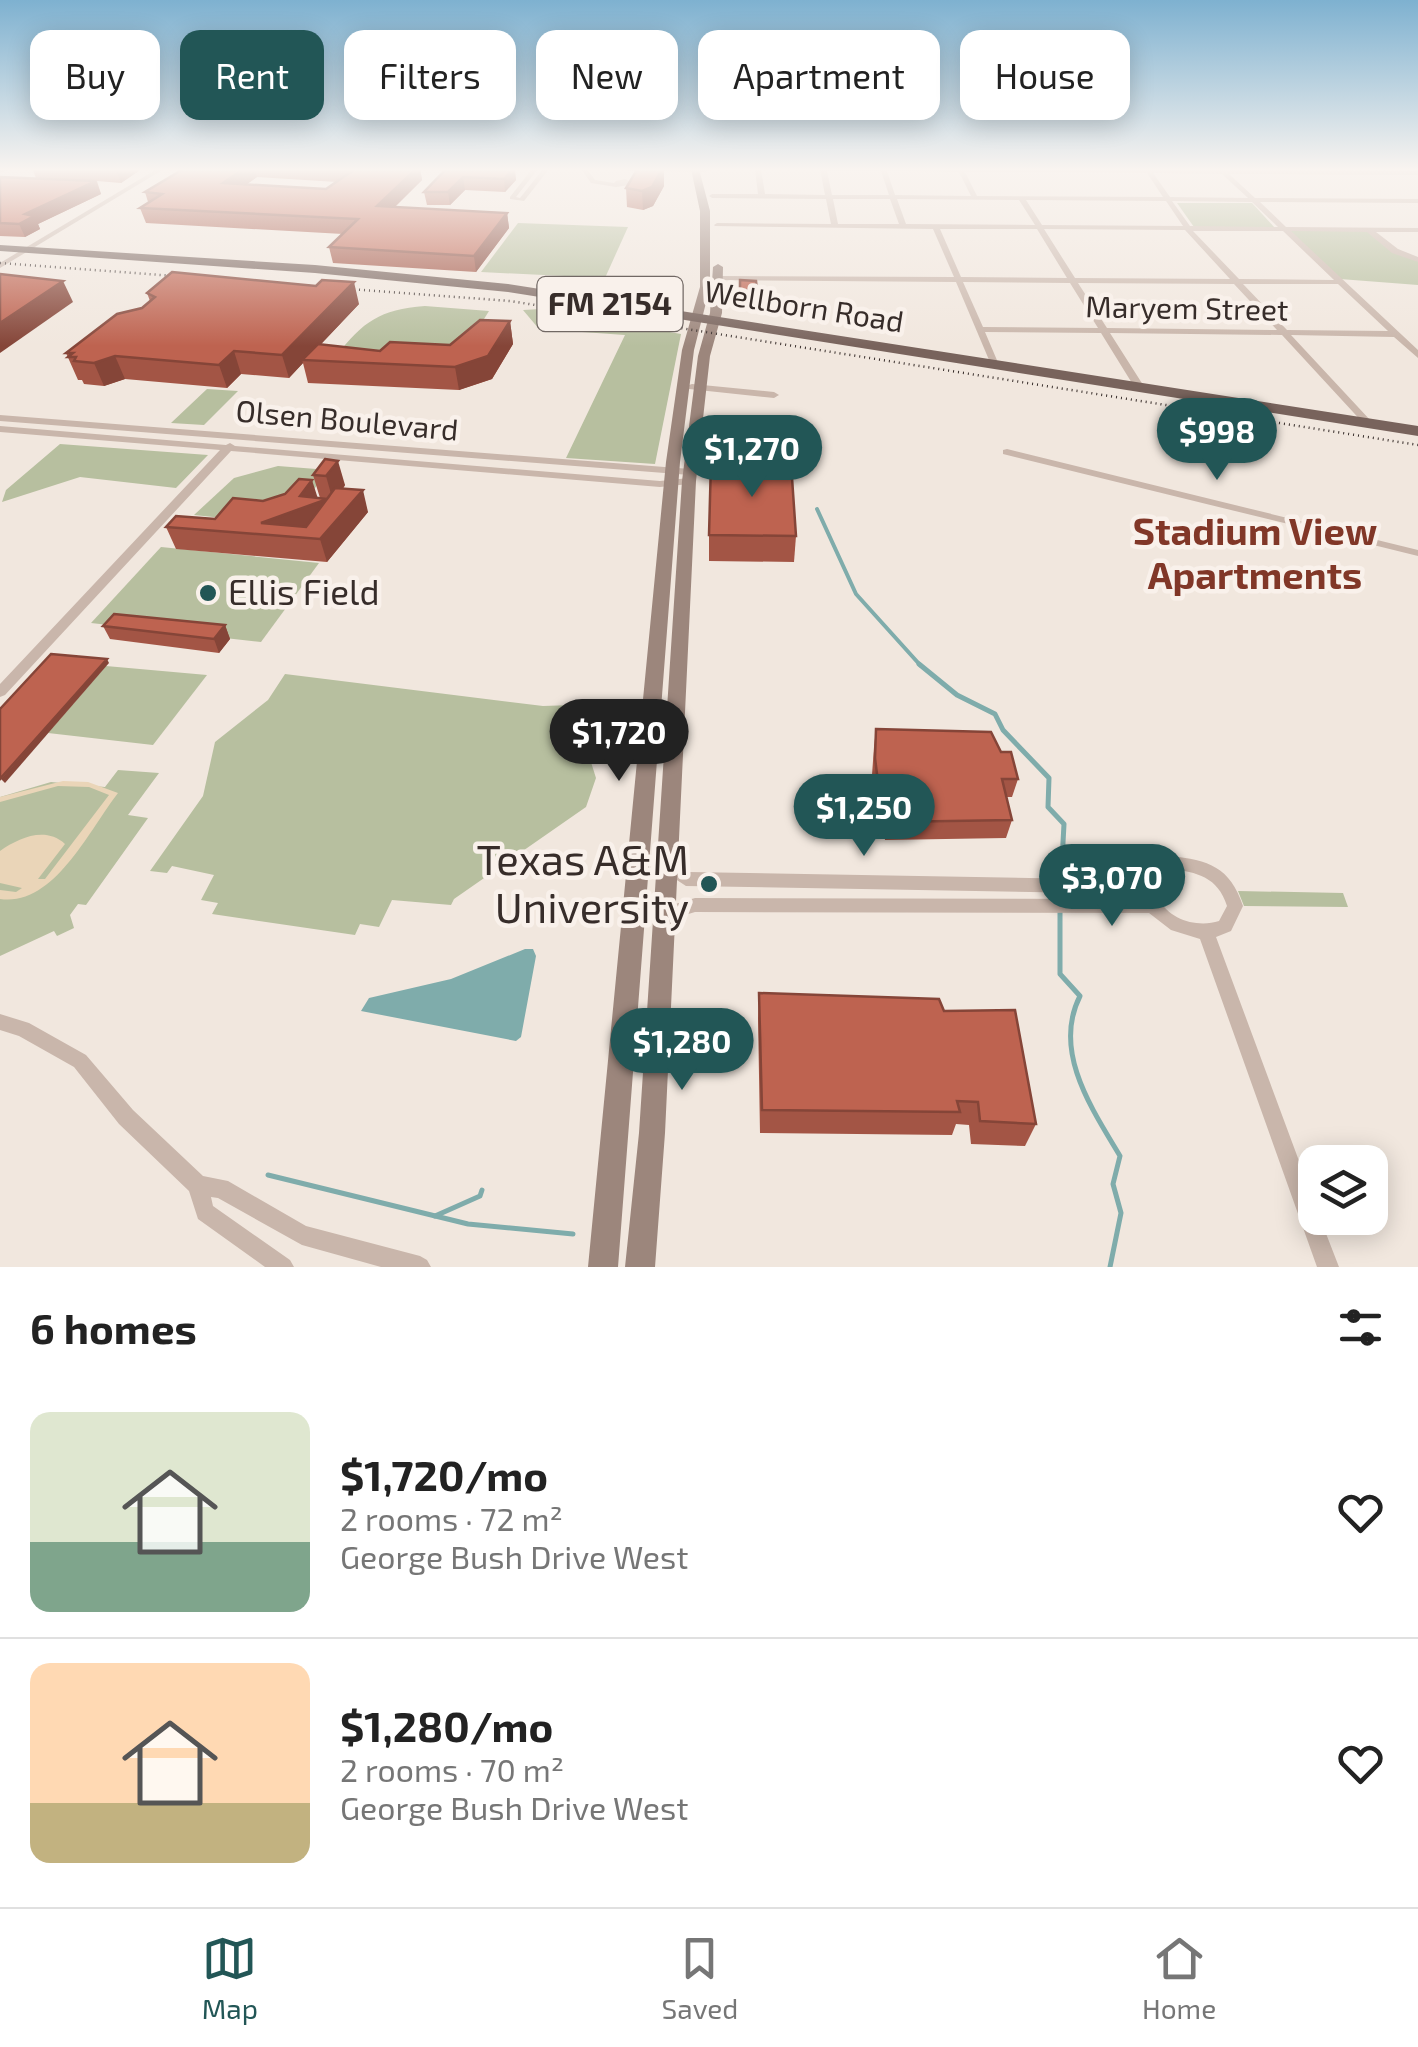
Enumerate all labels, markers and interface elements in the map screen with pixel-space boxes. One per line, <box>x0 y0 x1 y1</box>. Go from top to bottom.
chip: Buy <box>30 30 160 120</box>
chip: Rent <box>180 30 324 120</box>
chip: Filters <box>344 30 516 120</box>
chip: New <box>536 30 678 120</box>
chip: Apartment <box>698 30 940 120</box>
chip: House <box>960 30 1130 120</box>
street label: Wellborn Road <box>702 272 906 339</box>
road number: FM 2154 <box>538 277 682 331</box>
street label: Maryem Street <box>1085 287 1289 327</box>
street label: Olsen Boulevard <box>234 391 460 447</box>
pin: $998 <box>1158 398 1276 483</box>
text: $998 <box>1179 411 1255 449</box>
pin: $1,270 <box>671 415 833 500</box>
text: $1,270 <box>704 428 800 466</box>
district label: Stadium View Apartments <box>1133 507 1377 597</box>
place label: Ellis Field <box>228 570 379 612</box>
marker: Ellis Field <box>197 582 219 604</box>
pin: $1,720 <box>538 699 700 784</box>
text: $1,720 <box>572 712 666 750</box>
pin: $1,250 <box>783 774 945 859</box>
text: $1,250 <box>816 787 912 825</box>
place label: Texas A&M University <box>476 833 689 931</box>
pin: $3,070 <box>1031 844 1193 929</box>
text: $3,070 <box>1061 857 1163 895</box>
marker: Texas A&M University <box>698 873 720 895</box>
pin: $1,280 <box>601 1008 763 1093</box>
text: $1,280 <box>633 1021 731 1059</box>
map controls <box>1298 1145 1388 1235</box>
button: layers <box>1298 1145 1388 1235</box>
icon: filters <box>1333 1300 1388 1355</box>
text: 6 homes <box>30 1302 197 1352</box>
text: $1,720/mo <box>340 1449 548 1499</box>
icon: home <box>110 1452 230 1572</box>
icon: heart <box>1333 1485 1388 1540</box>
text: 2 rooms · 72 m² <box>340 1499 563 1537</box>
text: George Bush Drive West <box>340 1537 688 1575</box>
text: $1,280/mo <box>340 1700 553 1750</box>
icon: home <box>110 1703 230 1823</box>
icon: heart <box>1333 1736 1388 1791</box>
text: 2 rooms · 70 m² <box>340 1750 564 1788</box>
text: George Bush Drive West <box>340 1788 688 1826</box>
tab: Map <box>202 1931 258 2025</box>
tab: Saved <box>662 1931 738 2025</box>
tab: Home <box>1142 1931 1216 2025</box>

